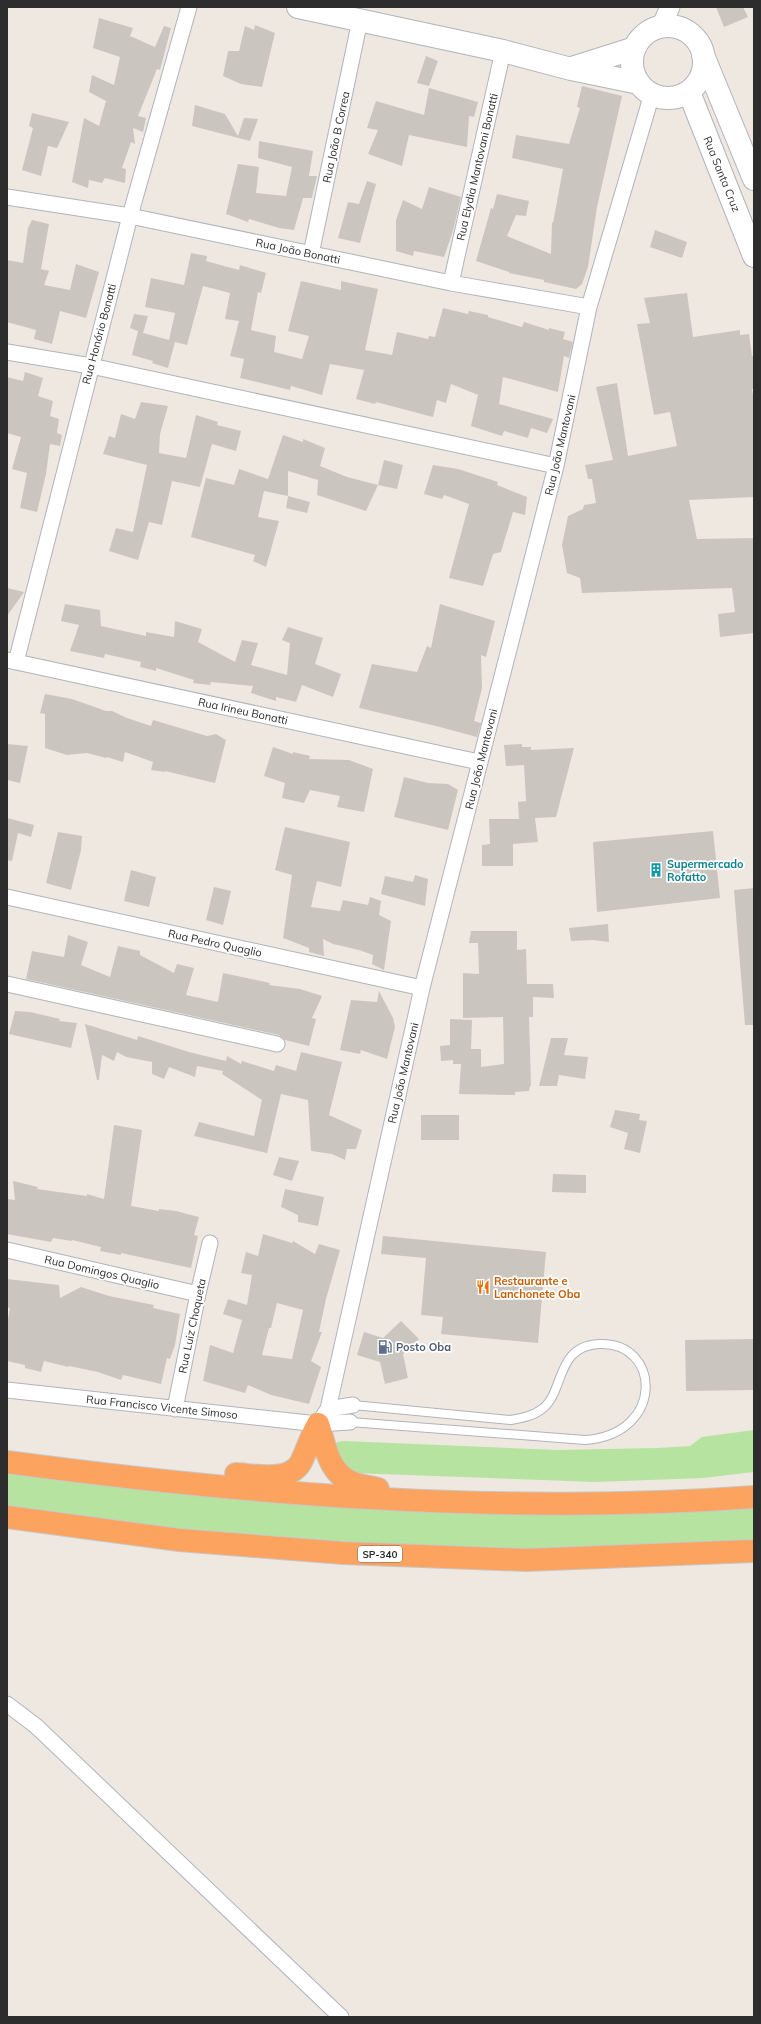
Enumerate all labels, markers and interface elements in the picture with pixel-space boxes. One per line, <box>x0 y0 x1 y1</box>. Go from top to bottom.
street label: Rua João B Correa <box>319 90 353 184</box>
street label: Rua Elydia Mantovani Bonatti <box>453 92 501 242</box>
street label: Rua Santa Cruz <box>700 134 744 214</box>
street label: Rua João Bonatti <box>254 235 342 267</box>
street label: Rua Honório Bonatti <box>79 282 119 386</box>
street label: Rua João Mantovani <box>542 393 578 497</box>
street label: Rua Irineu Bonatti <box>197 695 289 727</box>
street label: Rua João Mantovani <box>462 707 500 811</box>
place label: Supermercado Rofatto <box>667 857 744 884</box>
building icon: Supermercado Rofatto <box>648 862 664 878</box>
street label: Rua Pedro Quaglio <box>167 926 263 960</box>
street label: Rua João Mantovani <box>385 1021 421 1125</box>
street label: Rua Domingos Quaglio <box>43 1252 161 1292</box>
place label: Restaurante e Lanchonete Oba <box>494 1274 581 1301</box>
street label: Rua Luiz Choqueta <box>175 1277 209 1375</box>
restaurant icon: Restaurante e Lanchonete Oba <box>475 1279 491 1295</box>
fuel station icon: Posto Oba <box>377 1339 393 1355</box>
place label: Posto Oba <box>396 1340 451 1354</box>
street label: Rua Francisco Vicente Simoso <box>86 1392 238 1422</box>
road number: SP-340 <box>358 1546 402 1562</box>

